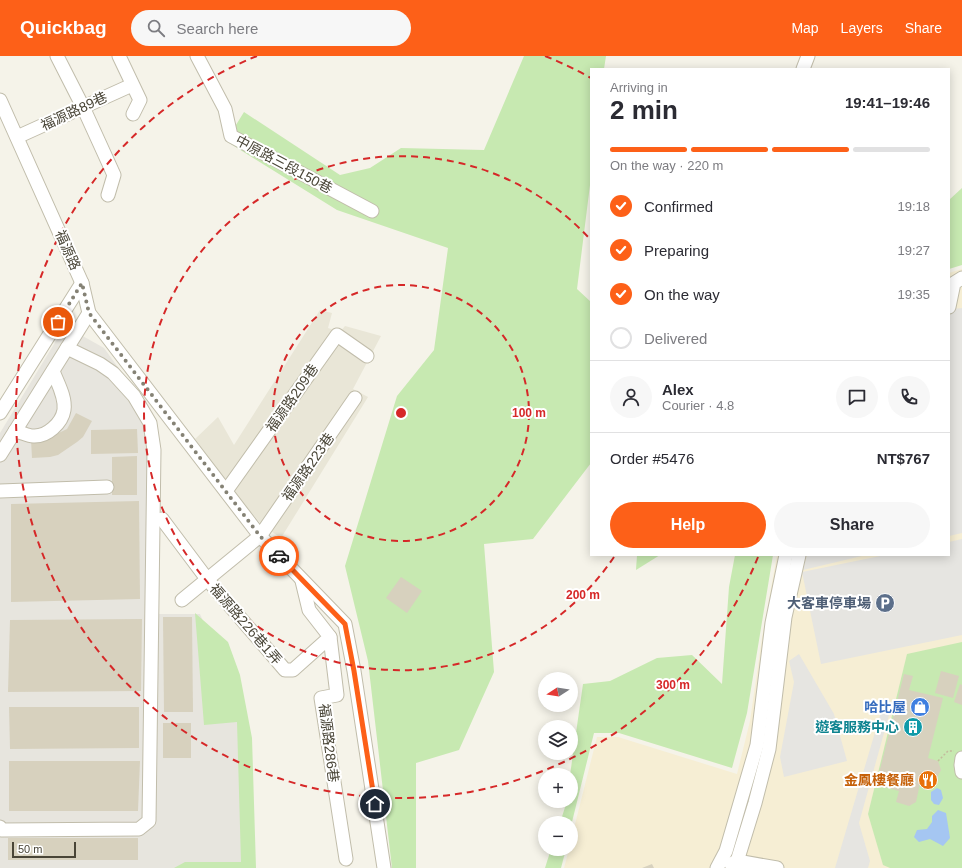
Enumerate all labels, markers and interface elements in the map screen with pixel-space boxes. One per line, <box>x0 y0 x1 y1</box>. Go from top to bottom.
search box <box>131 10 411 46</box>
text: Quickbag <box>20 17 107 38</box>
icon: search <box>145 17 167 39</box>
text: Search here <box>177 20 258 37</box>
text: Map <box>791 20 819 36</box>
text: Layers <box>841 20 883 36</box>
text: Share <box>905 20 942 36</box>
text: Arriving in <box>610 80 668 95</box>
street label: 福源路89巷 <box>38 89 110 133</box>
text: 19:41–19:46 <box>845 94 930 111</box>
text: 2 min <box>610 95 678 125</box>
street label: 中原路三段150巷 <box>233 132 335 196</box>
text: On the way · 220 m <box>610 158 723 173</box>
icon: check <box>610 195 632 217</box>
text: Confirmed <box>644 198 713 215</box>
text: 19:18 <box>897 199 930 214</box>
street label: 福源路 <box>52 228 84 272</box>
icon: check <box>610 239 632 261</box>
text: Preparing <box>644 242 709 259</box>
text: 19:27 <box>897 243 930 258</box>
icon: check <box>610 283 632 305</box>
text: On the way <box>644 286 720 303</box>
text: 19:35 <box>897 287 930 302</box>
pin <box>41 305 75 339</box>
icon: bag <box>47 311 69 333</box>
text: Delivered <box>644 330 707 347</box>
street label: 福源路209巷 <box>263 361 321 435</box>
button: person <box>610 376 652 418</box>
button: chat <box>836 376 878 418</box>
button: phone <box>888 376 930 418</box>
text: Alex <box>662 381 694 398</box>
text: Courier · 4.8 <box>662 398 734 413</box>
centre of rings <box>394 406 408 420</box>
text: 100 m <box>512 406 546 420</box>
street label: 福源路223巷 <box>279 430 337 504</box>
text: Order #5476 <box>610 450 694 467</box>
text: NT$767 <box>877 450 930 467</box>
button: Help <box>610 502 766 548</box>
button: Share <box>774 502 930 548</box>
courier <box>259 536 299 576</box>
icon: car <box>268 545 290 567</box>
street label: 福源路226巷1弄 <box>207 581 285 667</box>
text: 200 m <box>566 588 600 602</box>
parking icon: 大客車停車場 <box>874 592 896 614</box>
place label: 大客車停車場 <box>787 595 871 611</box>
north arrow <box>538 672 578 712</box>
map controls <box>538 672 578 856</box>
text: 300 m <box>656 678 690 692</box>
shop icon: 哈比屋 <box>909 696 931 718</box>
place label: 哈比屋 <box>864 699 906 715</box>
street label: 福源路286巷 <box>316 703 342 783</box>
building icon: 遊客服務中心 <box>902 716 924 738</box>
place label: 遊客服務中心 <box>815 719 899 735</box>
button: layers <box>538 720 578 760</box>
button: + <box>538 768 578 808</box>
restaurant icon: 金鳳樓餐廳 <box>917 769 939 791</box>
place label: 金鳳樓餐廳 <box>844 772 914 788</box>
pin <box>358 787 392 821</box>
icon: home <box>364 793 386 815</box>
button: − <box>538 816 578 856</box>
scale bar <box>12 840 76 859</box>
text: 50 m <box>18 843 42 855</box>

